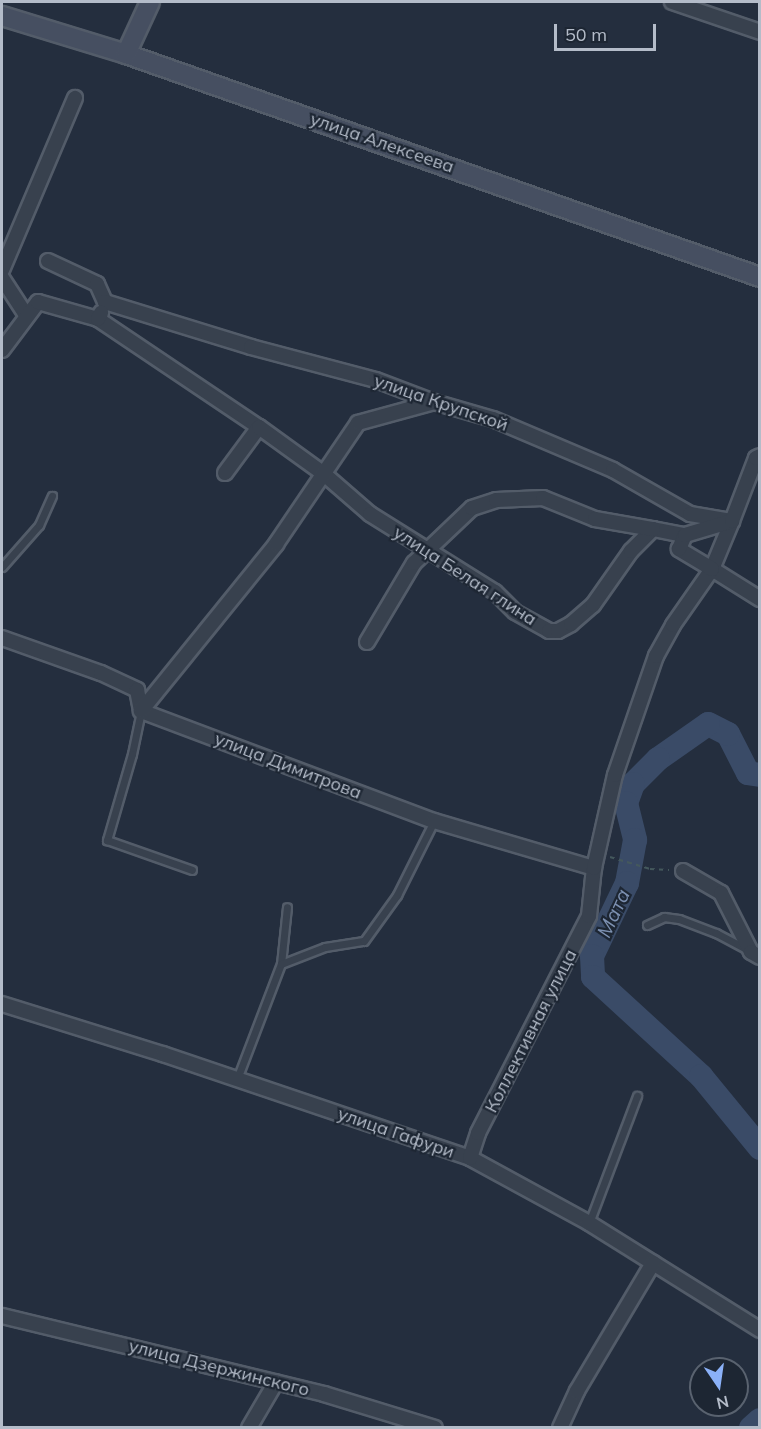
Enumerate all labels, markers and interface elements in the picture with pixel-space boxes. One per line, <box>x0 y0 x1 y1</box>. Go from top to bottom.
scale bar <box>557 12 659 50</box>
text: 50 m <box>565 23 607 46</box>
street label: улица Алексеева <box>307 108 457 178</box>
street label: улица Крупской <box>371 370 511 436</box>
street label: улица Белая глина <box>389 522 541 630</box>
street label: улица Димитрова <box>211 728 365 804</box>
water label: Мата <box>591 885 635 941</box>
street label: Коллективная улица <box>480 946 582 1116</box>
street label: улица Гафури <box>335 1103 457 1163</box>
street label: улица Дзержинского <box>126 1335 312 1401</box>
north arrow <box>689 1357 749 1417</box>
text: N <box>714 1391 731 1414</box>

